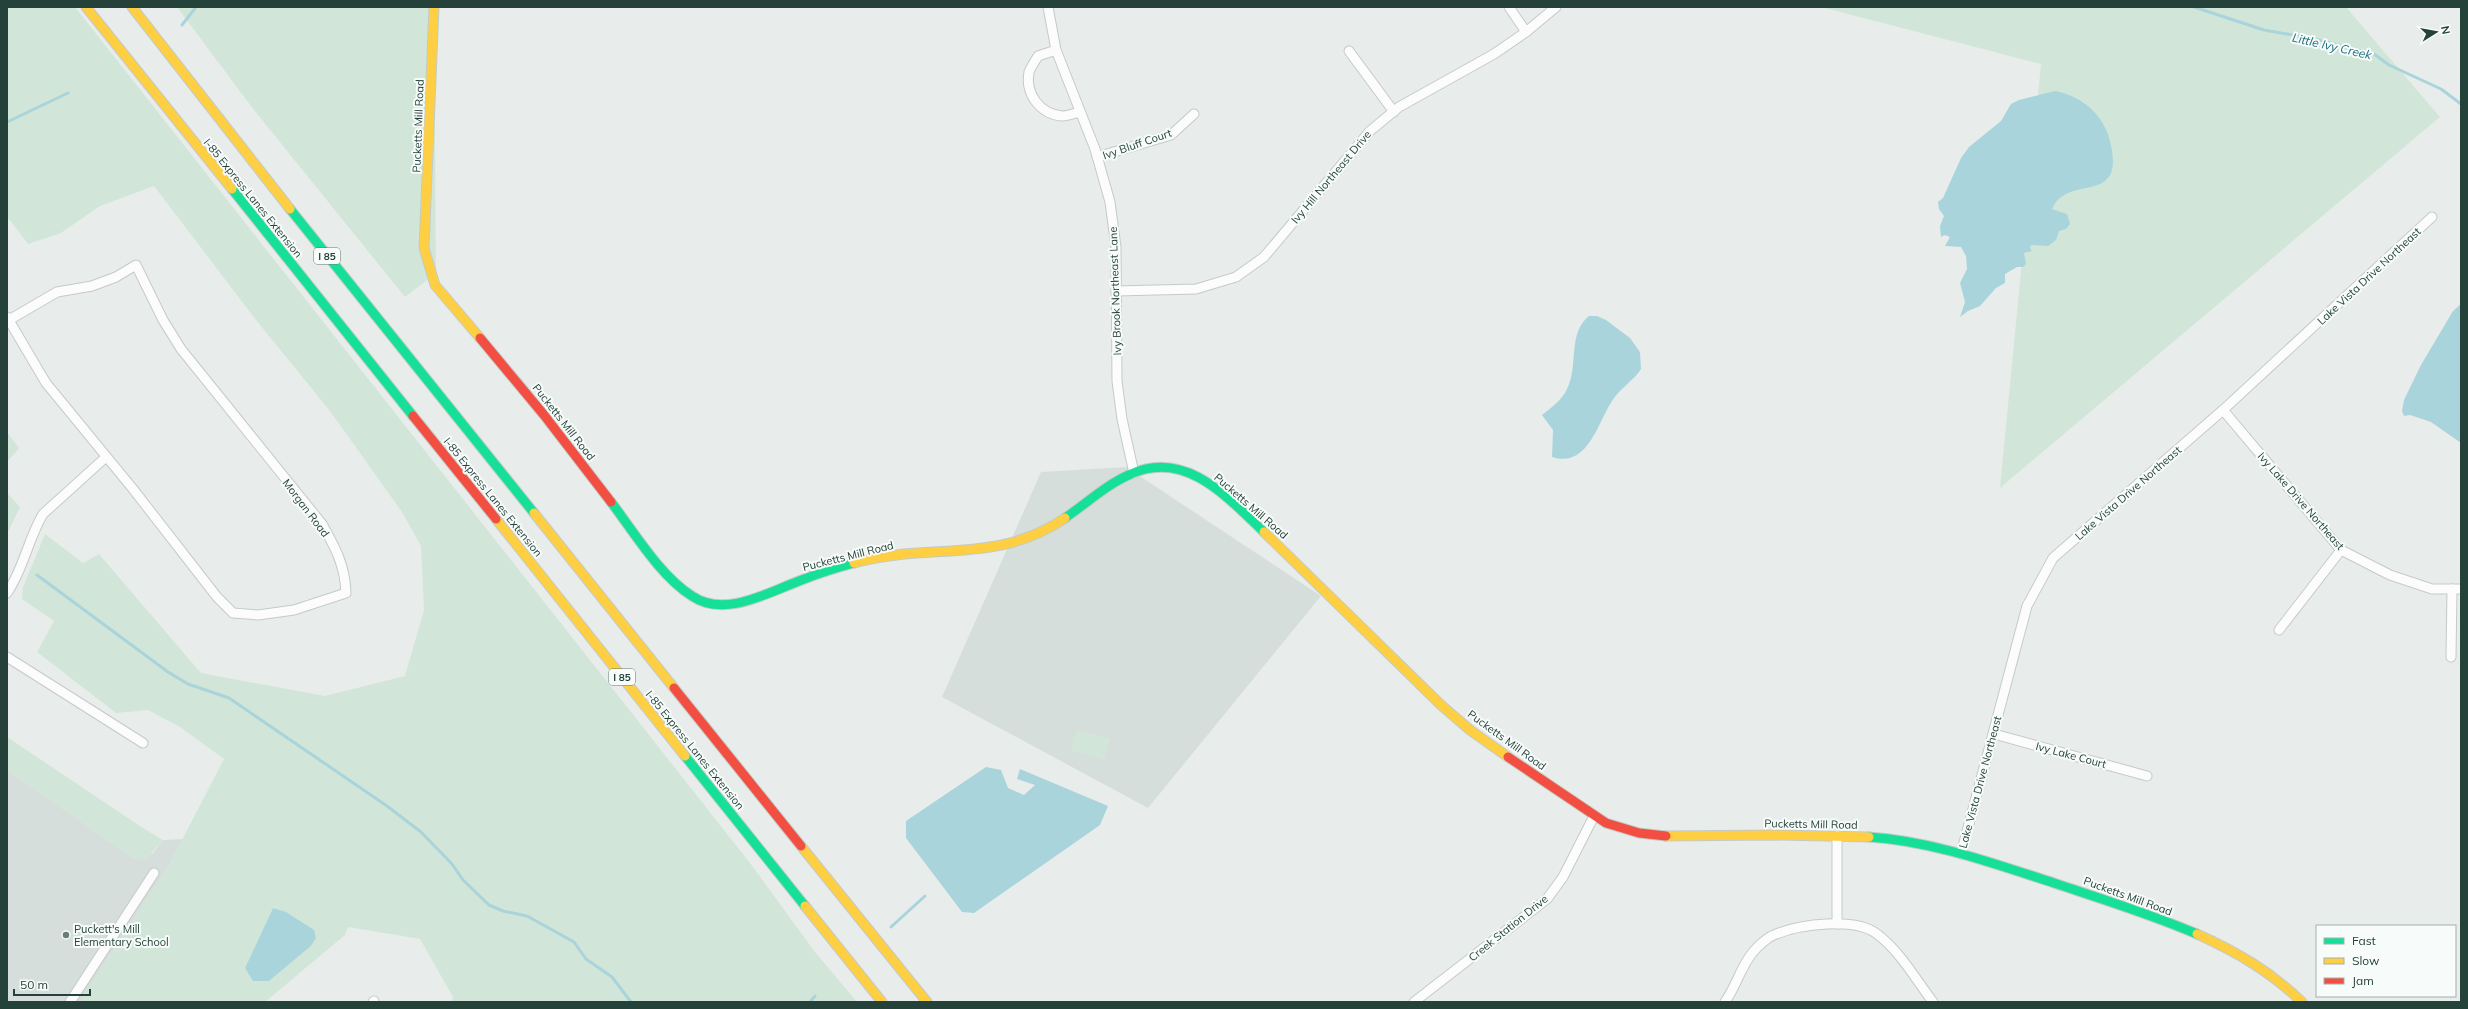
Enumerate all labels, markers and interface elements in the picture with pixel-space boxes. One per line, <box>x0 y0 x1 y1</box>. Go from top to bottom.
north arrow <box>2416 12 2456 52</box>
text: N <box>2438 25 2453 36</box>
water label: Little Ivy Creek <box>2291 30 2374 63</box>
street label: Pucketts Mill Road <box>409 79 427 173</box>
street label: Ivy Bluff Court <box>1101 126 1173 162</box>
street label: Ivy Hill Northeast Drive <box>1288 128 1374 226</box>
street label: I-85 Express Lanes Extension <box>201 136 305 260</box>
street label: Lake Vista Drive Northeast <box>2314 224 2424 328</box>
street label: Ivy Brook Northeast Lane <box>1106 226 1124 356</box>
road number: I 85 <box>314 248 340 264</box>
street label: Pucketts Mill Road <box>530 381 598 463</box>
street label: I-85 Express Lanes Extension <box>441 435 545 559</box>
street label: Lake Vista Drive Northeast <box>2072 443 2184 543</box>
street label: Ivy Lake Drive Northeast <box>2255 449 2347 553</box>
street label: Pucketts Mill Road <box>1211 470 1291 542</box>
street label: Morgan Road <box>280 476 332 540</box>
street label: Pucketts Mill Road <box>801 538 895 574</box>
road number: I 85 <box>609 669 635 685</box>
street label: I-85 Express Lanes Extension <box>643 688 747 812</box>
street label: Pucketts Mill Road <box>1465 707 1549 773</box>
street label: Lake Vista Drive Northeast <box>1956 714 2004 850</box>
street label: Ivy Lake Court <box>2034 739 2108 771</box>
street label: Pucketts Mill Road <box>1764 816 1858 832</box>
street label: Pucketts Mill Road <box>2082 873 2174 919</box>
street label: Creek Station Drive <box>1466 892 1550 964</box>
place label: Puckett's Mill Elementary School <box>74 922 169 949</box>
legend <box>2316 925 2456 997</box>
marker: Puckett's Mill Elementary School <box>61 930 71 940</box>
text: Fast <box>2352 933 2376 948</box>
text: Slow <box>2352 953 2380 968</box>
scale bar <box>14 971 90 997</box>
text: Jam <box>2352 973 2374 988</box>
text: 50 m <box>20 977 48 992</box>

